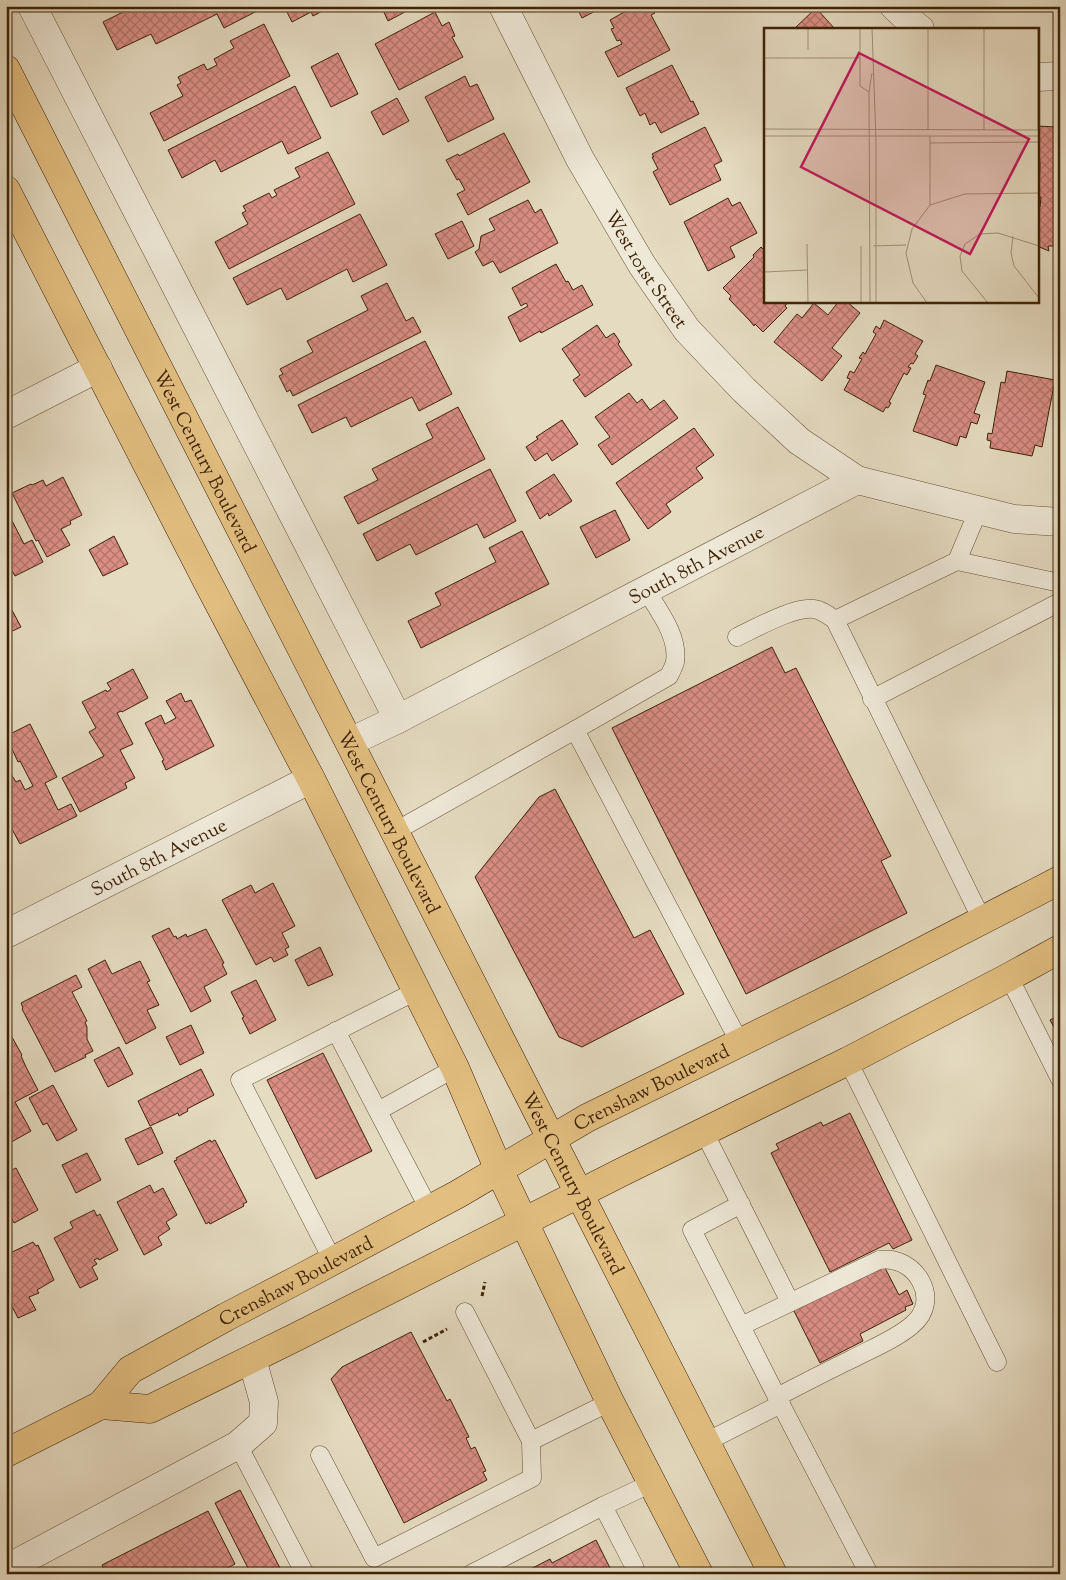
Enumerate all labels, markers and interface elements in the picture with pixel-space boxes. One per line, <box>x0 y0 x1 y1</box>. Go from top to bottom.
inset map <box>764 28 1038 302</box>
street label: West 101st Street <box>597 206 693 335</box>
street label: West Century Boulevard <box>146 366 262 559</box>
street label: South 8th Avenue <box>625 520 769 613</box>
street label: West Century Boulevard <box>329 727 446 919</box>
street label: South 8th Avenue <box>87 813 232 905</box>
street label: Crenshaw Boulevard <box>569 1039 735 1139</box>
street label: West Century Boulevard <box>513 1088 629 1280</box>
street label: Crenshaw Boulevard <box>215 1231 379 1334</box>

